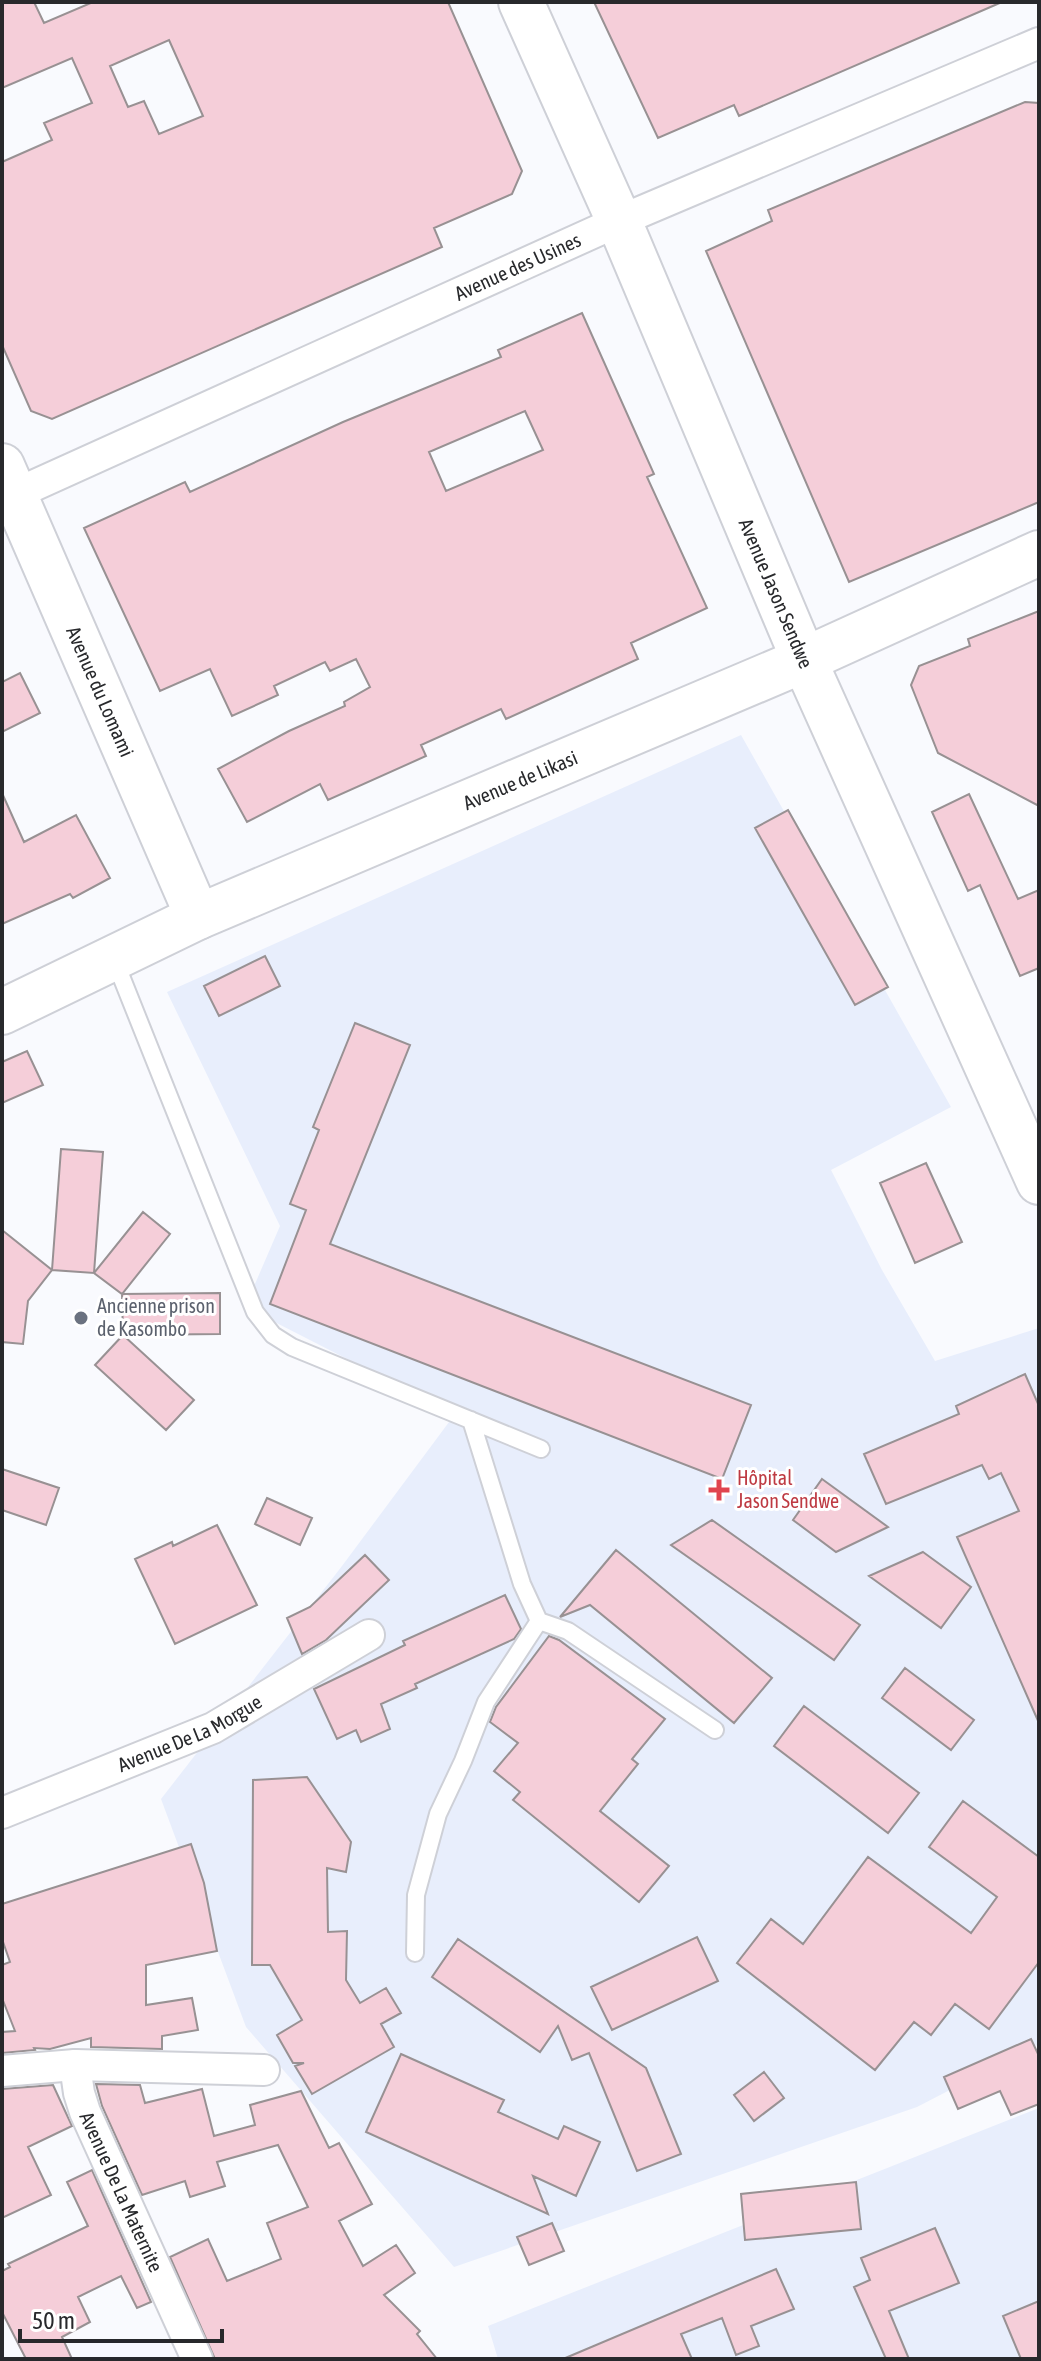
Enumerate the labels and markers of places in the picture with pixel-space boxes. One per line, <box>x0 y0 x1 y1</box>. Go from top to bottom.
place label: Ancienne prison de Kasombo <box>97 1294 215 1340</box>
marker: Ancienne prison de Kasombo <box>72 1309 90 1327</box>
place label: Hôpital Jason Sendwe <box>737 1466 839 1512</box>
marker: Hôpital Jason Sendwe <box>708 1479 730 1501</box>

